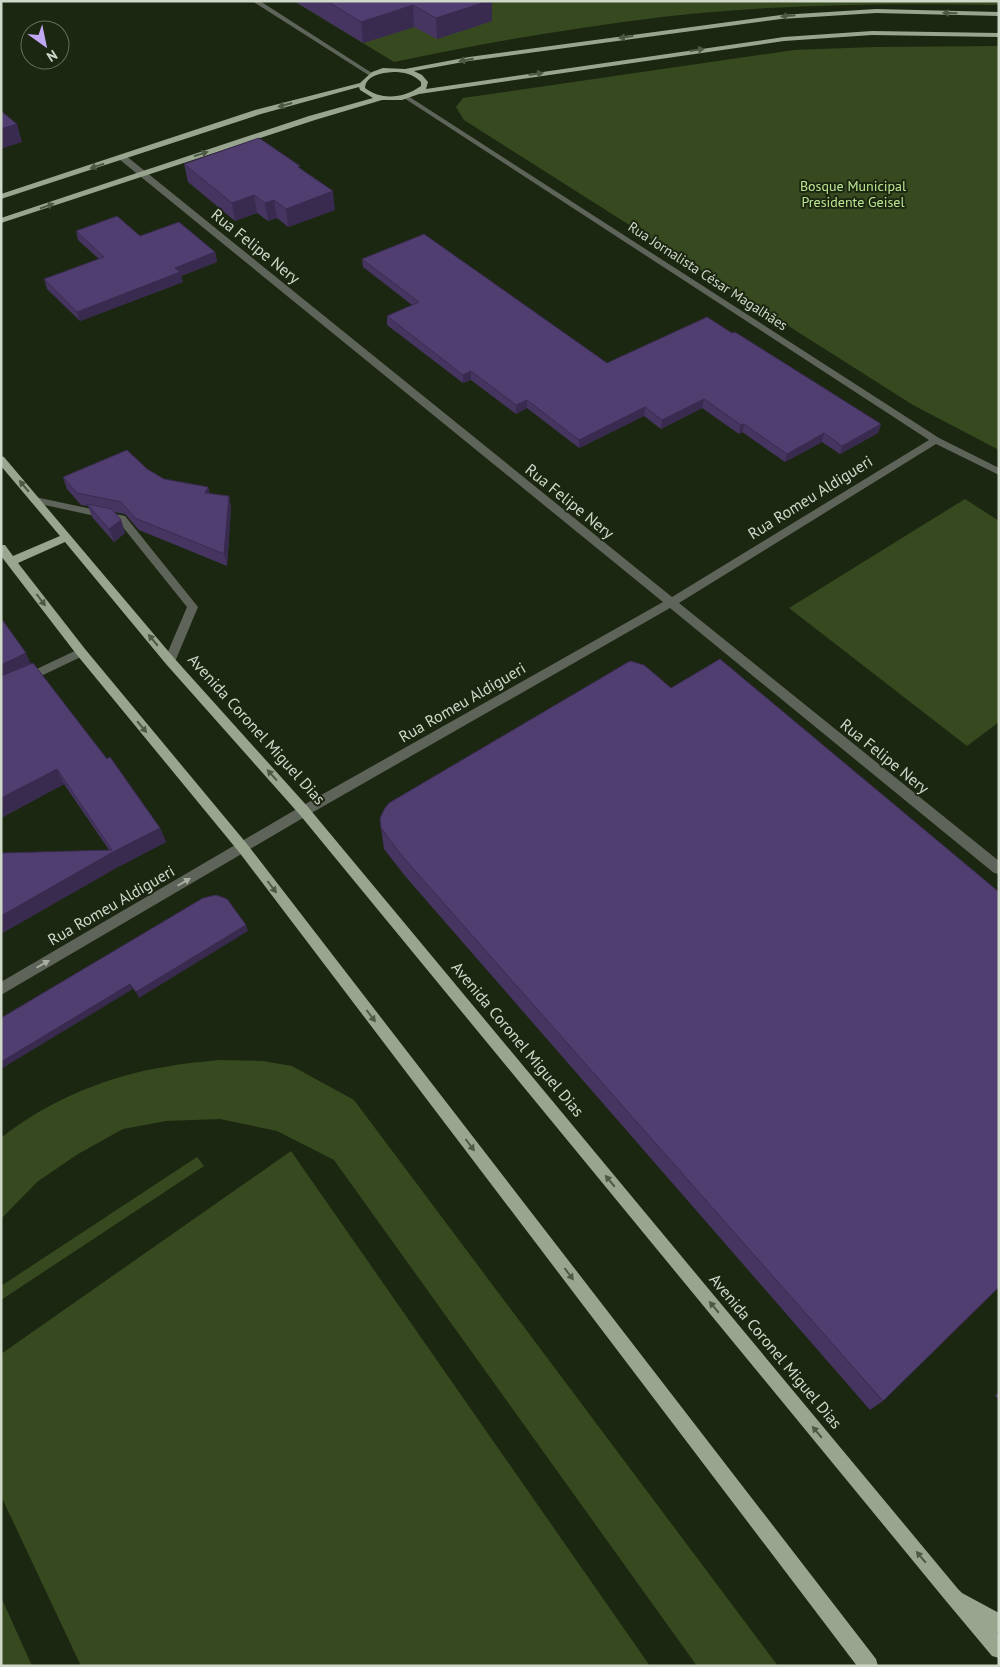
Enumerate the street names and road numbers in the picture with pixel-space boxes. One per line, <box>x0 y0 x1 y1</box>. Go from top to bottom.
street label: Rua Felipe Nery <box>208 204 305 288</box>
street label: Rua Jornalista César Magalhães <box>625 218 791 334</box>
street label: Rua Romeu Aldigueri <box>744 451 876 543</box>
street label: Rua Felipe Nery <box>522 459 619 543</box>
street label: Avenida Coronel Miguel Dias <box>184 649 330 809</box>
street label: Rua Romeu Aldigueri <box>395 658 529 746</box>
street label: Rua Felipe Nery <box>837 714 934 798</box>
street label: Rua Romeu Aldigueri <box>44 861 178 949</box>
street label: Avenida Coronel Miguel Dias <box>447 958 589 1121</box>
street label: Avenida Coronel Miguel Dias <box>705 1270 847 1433</box>

